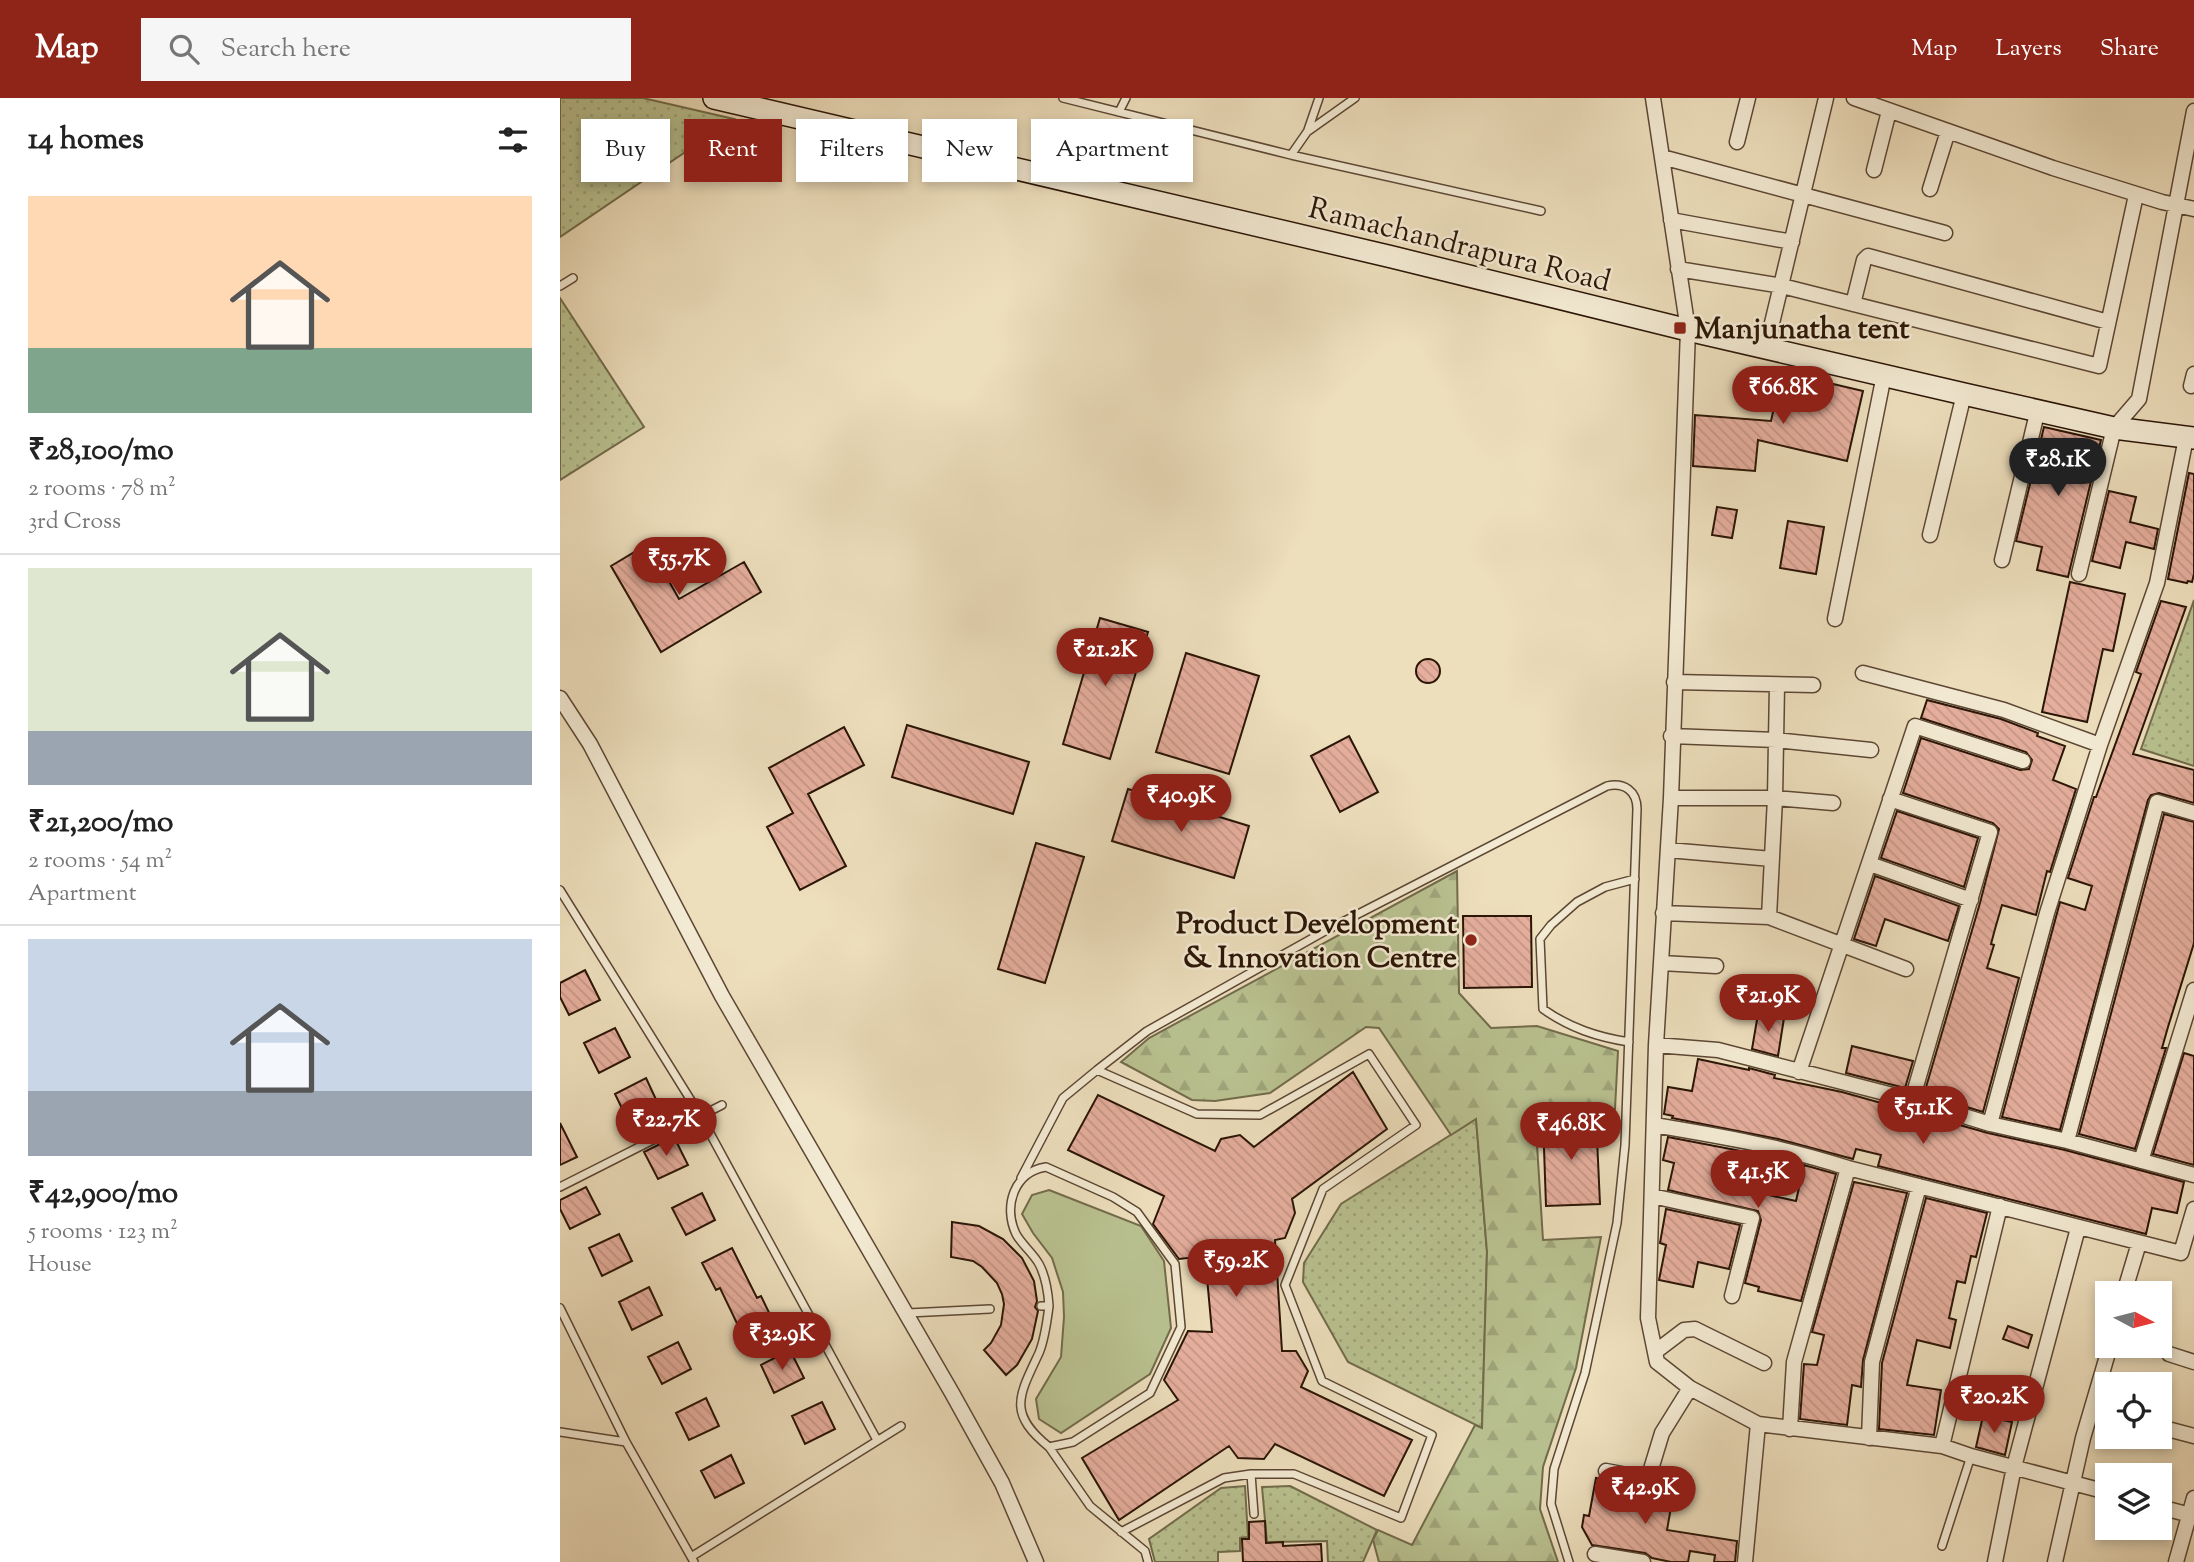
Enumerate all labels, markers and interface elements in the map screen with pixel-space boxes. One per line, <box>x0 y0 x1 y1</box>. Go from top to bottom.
search box <box>141 18 631 81</box>
text: Map <box>35 25 99 73</box>
icon: search <box>165 30 203 68</box>
text: Search here <box>221 31 351 68</box>
text: Map <box>1911 32 1957 66</box>
text: Layers <box>1995 32 2062 66</box>
text: Share <box>2100 32 2159 66</box>
text: 14 homes <box>28 119 144 162</box>
chip: Buy <box>581 119 670 182</box>
chip: Rent <box>684 119 782 182</box>
chip: Filters <box>796 119 908 182</box>
chip: New <box>922 119 1017 182</box>
chip: Apartment <box>1031 119 1193 182</box>
icon: filters <box>494 121 532 159</box>
street label: Ramachandrapura Road <box>1304 188 1615 305</box>
icon: home <box>217 242 343 368</box>
place label: Manjunatha tent <box>1694 309 1910 352</box>
marker: Manjunatha tent <box>1672 320 1688 336</box>
pin: ₹66.8K <box>1726 366 1840 426</box>
text: ₹66.8K <box>1748 372 1818 405</box>
text: ₹28,100/mo <box>28 430 174 473</box>
pin: ₹28.1K <box>2001 438 2115 498</box>
text: ₹28.1K <box>2025 444 2091 477</box>
text: 2 rooms · 78 m² <box>28 473 176 506</box>
text: 3rd Cross <box>28 506 121 539</box>
pin: ₹55.7K <box>622 538 736 597</box>
text: ₹55.7K <box>647 543 711 576</box>
icon: home <box>217 614 343 740</box>
pin: ₹21.2K <box>1048 628 1162 688</box>
text: ₹21.2K <box>1073 634 1137 667</box>
pin: ₹40.9K <box>1124 774 1238 834</box>
text: ₹40.9K <box>1146 780 1216 813</box>
text: ₹21,200/mo <box>28 802 173 845</box>
text: 2 rooms · 54 m² <box>28 845 172 878</box>
text: Apartment <box>28 878 137 911</box>
place label: Product Development & Innovation Centre <box>1176 904 1458 981</box>
marker: Product Development & Innovation Centre <box>1463 932 1479 948</box>
pin: ₹21.9K <box>1711 974 1825 1034</box>
text: ₹21.9K <box>1736 980 1800 1013</box>
icon: home <box>217 985 343 1111</box>
pin: ₹51.1K <box>1866 1086 1980 1146</box>
text: ₹51.1K <box>1893 1092 1953 1125</box>
pin: ₹22.7K <box>609 1098 723 1158</box>
pin: ₹46.8K <box>1514 1102 1628 1162</box>
text: ₹22.7K <box>632 1104 700 1137</box>
text: ₹46.8K <box>1536 1108 1606 1141</box>
pin: ₹41.5K <box>1701 1150 1815 1210</box>
text: ₹41.5K <box>1727 1156 1789 1189</box>
text: ₹42,900/mo <box>28 1173 178 1216</box>
text: 5 rooms · 123 m² <box>28 1216 178 1249</box>
pin: ₹59.2K <box>1179 1240 1293 1299</box>
text: ₹59.2K <box>1203 1245 1269 1278</box>
text: House <box>28 1249 92 1282</box>
north arrow <box>2095 1281 2172 1358</box>
map controls <box>2095 1281 2172 1540</box>
pin: ₹32.9K <box>725 1312 839 1372</box>
text: ₹32.9K <box>749 1318 815 1351</box>
button: locate <box>2095 1372 2172 1449</box>
pin: ₹20.2K <box>1937 1376 2051 1435</box>
text: ₹20.2K <box>1960 1381 2028 1414</box>
button: layers <box>2095 1463 2172 1540</box>
pin: ₹42.9K <box>1588 1466 1702 1526</box>
text: ₹42.9K <box>1611 1472 1679 1505</box>

